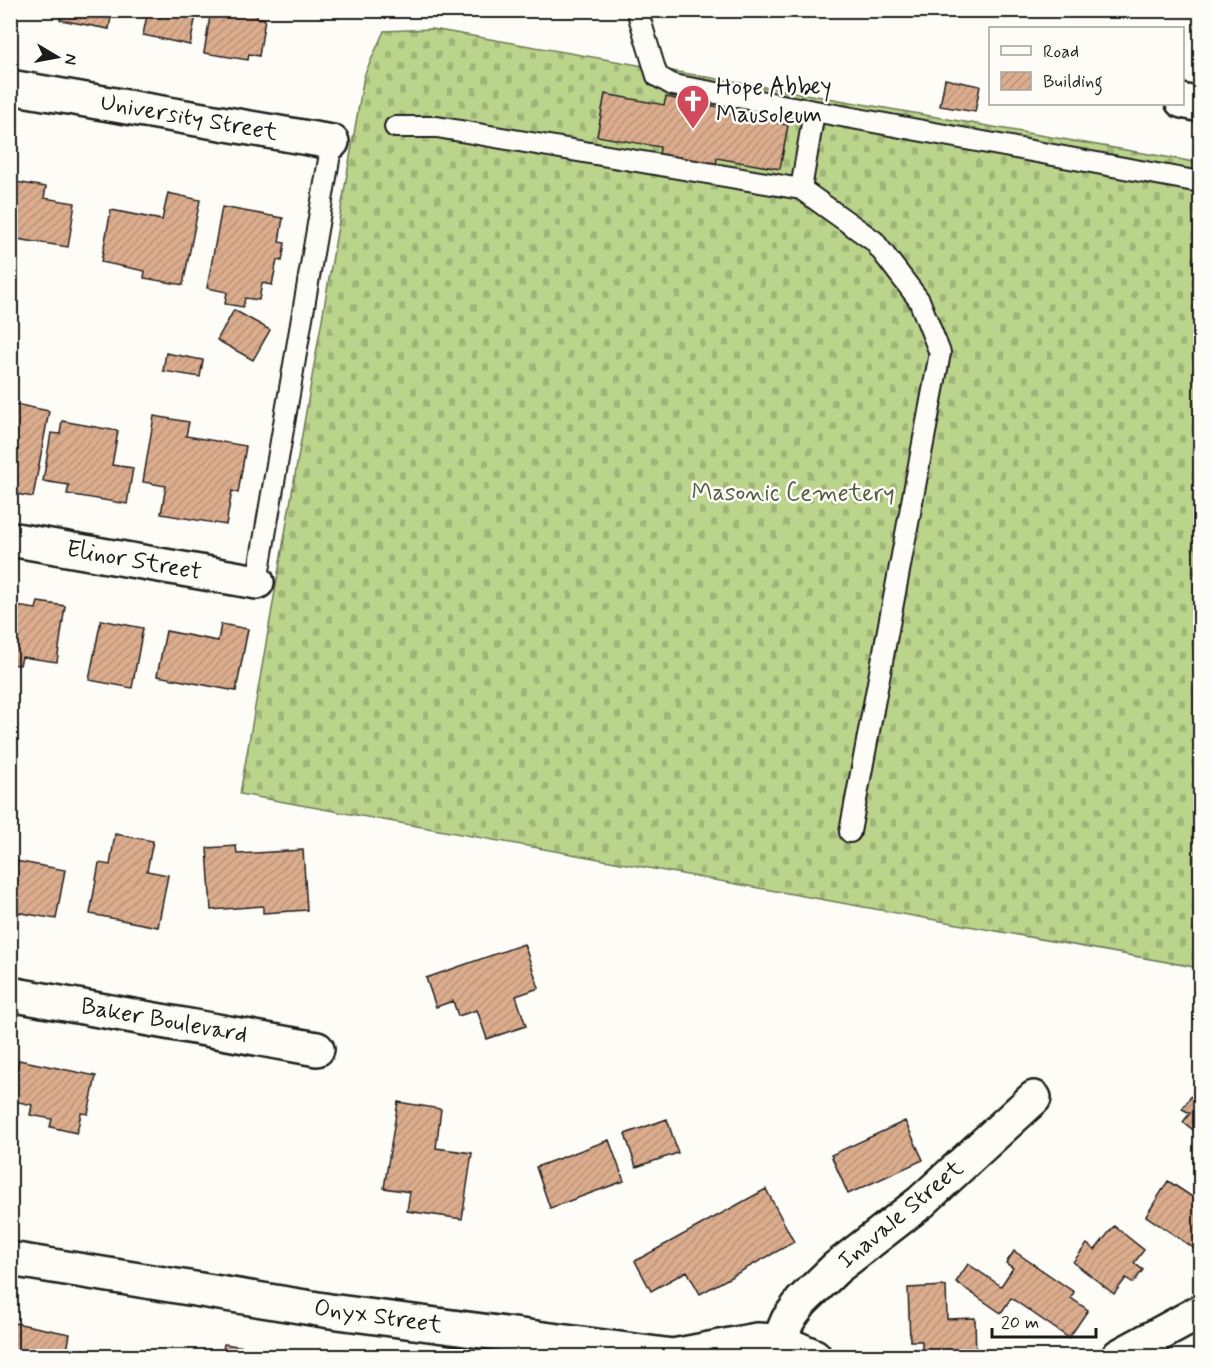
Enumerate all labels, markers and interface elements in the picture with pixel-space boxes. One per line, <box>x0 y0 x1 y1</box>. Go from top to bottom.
north arrow <box>27 27 87 87</box>
legend <box>989 27 1184 105</box>
text: Road <box>1043 40 1079 64</box>
text: N <box>59 52 82 66</box>
text: Building <box>1043 70 1103 96</box>
place label: Hope Abbey Mausoleum <box>716 72 832 131</box>
church icon: Hope Abbey Mausoleum <box>675 83 711 130</box>
street label: University Street <box>98 87 280 149</box>
park label: Masonic Cemetery <box>691 478 895 509</box>
street label: Elinor Street <box>64 534 204 588</box>
street label: Baker Boulevard <box>78 991 250 1051</box>
street label: Inavale Street <box>832 1154 970 1276</box>
street label: Onyx Street <box>312 1293 444 1341</box>
scale bar <box>992 1301 1096 1339</box>
text: 20 m <box>1001 1311 1039 1335</box>

